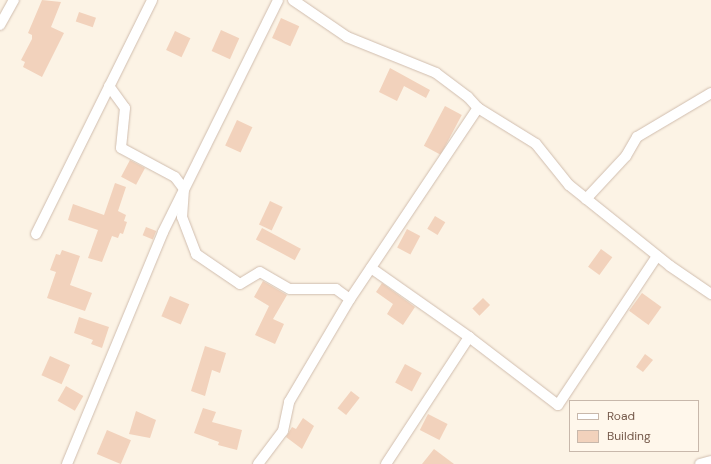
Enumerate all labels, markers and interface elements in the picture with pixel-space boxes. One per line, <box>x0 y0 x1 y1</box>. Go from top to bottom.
legend <box>569 400 699 452</box>
text: Road <box>607 408 635 424</box>
text: Building <box>607 428 651 444</box>

